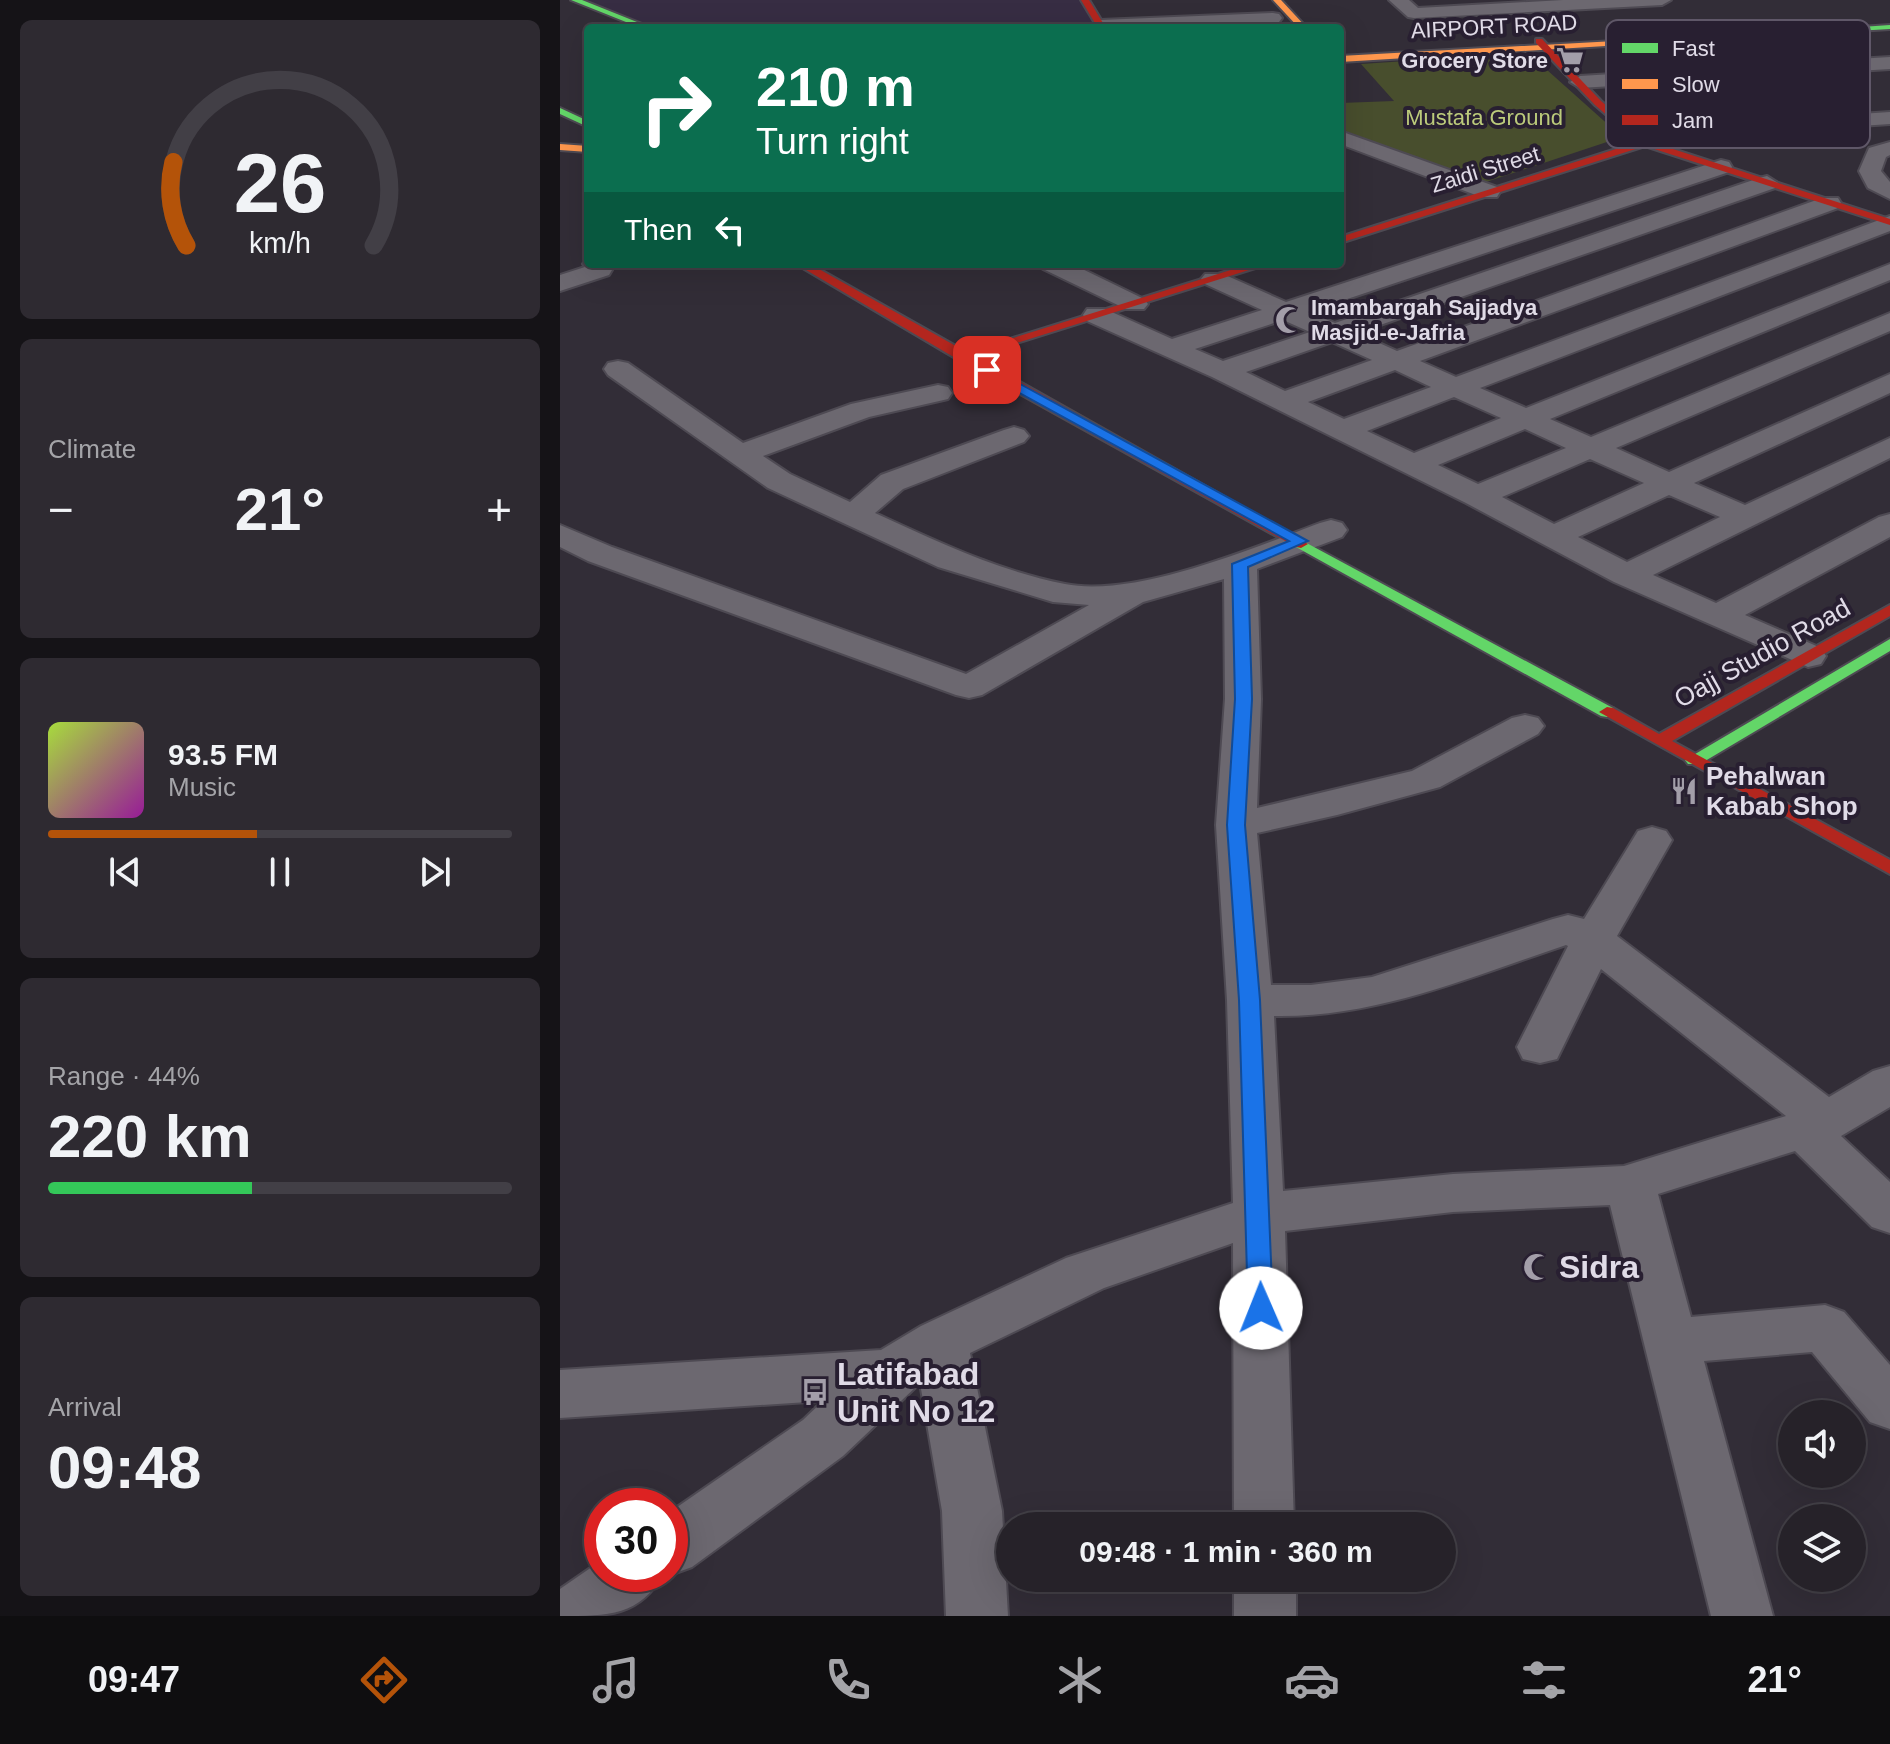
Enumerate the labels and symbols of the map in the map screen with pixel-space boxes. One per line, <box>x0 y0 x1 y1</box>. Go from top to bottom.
street label: AIRPORT ROAD <box>1410 10 1578 43</box>
legend <box>1606 20 1870 148</box>
text: Fast <box>1672 36 1715 61</box>
supermarket icon: Grocery Store <box>1555 45 1585 75</box>
place label: Grocery Store <box>1401 48 1548 73</box>
text: Slow <box>1672 72 1720 97</box>
park label: Mustafa Ground <box>1405 105 1563 130</box>
text: Jam <box>1672 108 1714 133</box>
street label: Zaidi Street <box>1428 141 1543 198</box>
place label: Imambargah Sajjadya Masjid-e-Jafria <box>1311 295 1538 345</box>
mosque icon: Imambargah Sajjadya Masjid-e-Jafria <box>1274 305 1304 335</box>
pin <box>953 336 1021 404</box>
street label: Oajj Studio Road <box>1669 592 1855 714</box>
place label: Pehalwan Kabab Shop <box>1706 761 1858 821</box>
restaurant icon: Pehalwan Kabab Shop <box>1669 776 1699 806</box>
place label: Sidra <box>1559 1249 1639 1285</box>
mosque icon: Sidra <box>1522 1252 1552 1282</box>
position arrow <box>1219 1266 1303 1350</box>
place label: Latifabad Unit No 12 <box>837 1356 995 1429</box>
bus stop icon: Latifabad Unit No 12 <box>800 1377 830 1407</box>
speed limit sign: 30 <box>584 1488 688 1592</box>

